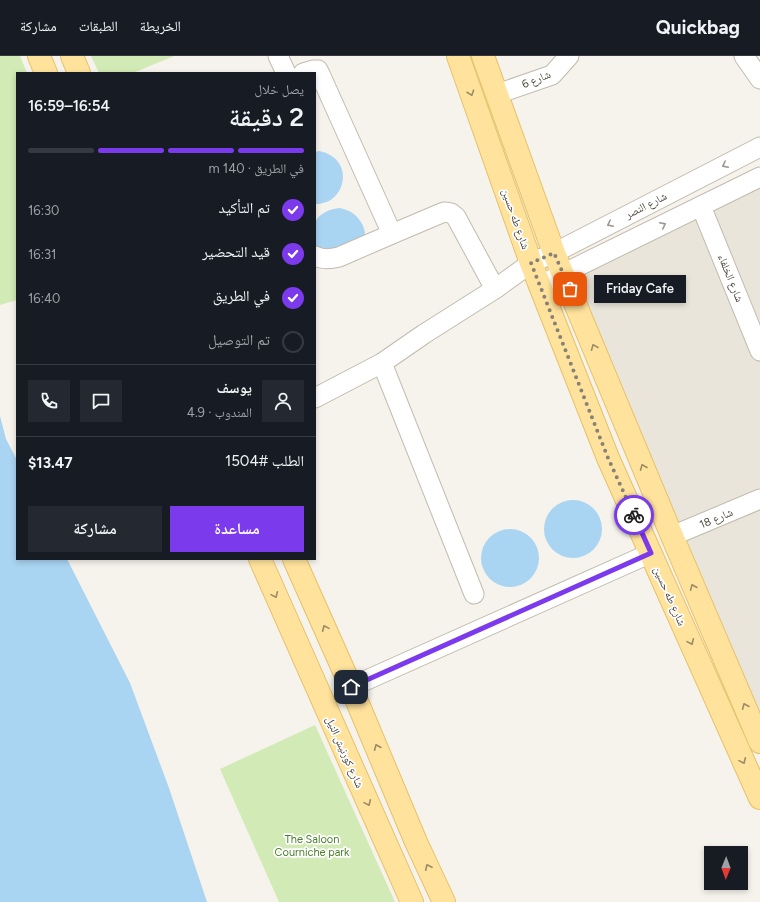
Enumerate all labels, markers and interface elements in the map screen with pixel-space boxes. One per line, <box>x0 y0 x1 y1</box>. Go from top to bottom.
text: Quickbag <box>656 16 740 39</box>
text: مشاركة <box>20 18 57 35</box>
text: الطبقات <box>79 18 118 35</box>
text: الخريطة <box>140 18 181 35</box>
street label: شارع 6 <box>520 68 552 91</box>
text: يصل خلال <box>255 82 304 97</box>
one-way arrow <box>466 89 475 96</box>
text: 16:54–16:59 <box>28 97 110 115</box>
text: 2 دقيقة <box>229 101 304 133</box>
one-way arrow <box>722 160 729 167</box>
text: في الطريق · 140 m <box>209 161 304 176</box>
street label: شارع طه حسين <box>499 187 532 251</box>
street label: شارع النصر <box>622 189 669 222</box>
text: تم التأكيد <box>219 199 270 217</box>
icon: check <box>282 199 304 221</box>
text: 16:30 <box>28 203 59 218</box>
one-way arrow <box>606 219 614 227</box>
one-way arrow <box>658 222 666 230</box>
text: قيد التحضير <box>202 243 270 261</box>
icon: check <box>282 243 304 265</box>
text: 16:31 <box>28 247 56 262</box>
street label: شارع الخلفاء <box>715 252 746 304</box>
pin <box>553 272 587 306</box>
callout: Friday Cafe <box>594 275 686 303</box>
icon: bag <box>559 278 581 300</box>
text: Friday Cafe <box>606 281 674 296</box>
text: في الطريق <box>213 287 270 305</box>
icon: check <box>282 287 304 309</box>
text: 16:40 <box>28 291 60 306</box>
text: تم التوصيل <box>208 331 270 349</box>
one-way arrow <box>590 343 598 350</box>
text: يوسف <box>217 379 252 397</box>
button: phone <box>28 380 70 422</box>
button: chat <box>80 380 122 422</box>
button: person <box>262 380 304 422</box>
text: المندوب · 4.9 <box>187 405 252 420</box>
text: الطلب #1504 <box>225 452 304 470</box>
text: $13.47 <box>28 454 73 472</box>
one-way arrow <box>640 463 648 470</box>
courier <box>614 495 654 535</box>
icon: bike <box>623 504 645 526</box>
button: مشاركة <box>28 506 162 552</box>
button: مساعدة <box>170 506 304 552</box>
street label: شارع 18 <box>698 506 735 531</box>
street label: شارع طه حسين <box>651 565 688 628</box>
one-way arrow <box>690 583 698 590</box>
one-way arrow <box>271 591 279 598</box>
one-way arrow <box>322 624 330 632</box>
one-way arrow <box>686 639 694 646</box>
pin <box>334 670 368 704</box>
icon: home <box>340 676 362 698</box>
one-way arrow <box>741 703 749 710</box>
street label: شارع كورنيش النيل <box>323 714 366 790</box>
one-way arrow <box>373 744 381 751</box>
one-way arrow <box>739 757 747 764</box>
one-way arrow <box>363 799 371 806</box>
park label: The Saloon Courniche park <box>275 833 350 859</box>
north arrow <box>704 846 748 890</box>
map controls <box>704 846 748 890</box>
one-way arrow <box>425 863 433 871</box>

